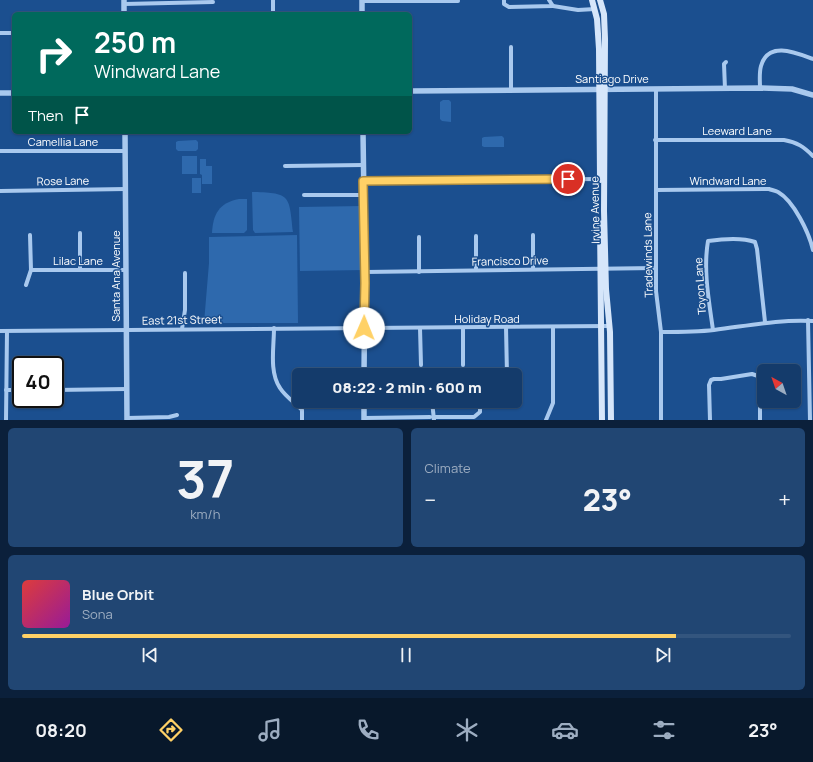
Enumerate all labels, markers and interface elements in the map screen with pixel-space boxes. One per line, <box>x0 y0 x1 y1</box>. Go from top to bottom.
text: 250 m <box>94 23 176 61</box>
icon: right <box>28 28 80 80</box>
text: Windward Lane <box>94 59 220 83</box>
street label: Santiago Drive <box>575 71 649 86</box>
icon: arrive <box>71 104 93 126</box>
text: Then <box>28 105 63 126</box>
street label: Leeward Lane <box>702 123 772 138</box>
street label: Camellia Lane <box>28 134 99 149</box>
pin <box>551 162 585 196</box>
icon: arrive <box>557 168 579 190</box>
street label: Rose Lane <box>37 173 90 188</box>
street label: Windward Lane <box>689 173 767 188</box>
street label: Irvine Avenue <box>586 176 603 244</box>
street label: Tradewinds Lane <box>639 212 656 298</box>
street label: Santa Ana Avenue <box>108 230 123 322</box>
street label: Francisco Drive <box>472 252 549 269</box>
street label: Lilac Lane <box>53 253 103 268</box>
street label: Toyon Lane <box>690 256 709 315</box>
position arrow <box>343 307 385 349</box>
street label: East 21st Street <box>142 311 222 328</box>
street label: Holiday Road <box>454 311 520 326</box>
speed limit sign: 40 <box>12 356 64 408</box>
north arrow <box>757 364 801 408</box>
map controls <box>757 364 801 408</box>
text: 08:22 · 2 min · 600 m <box>332 377 482 398</box>
text: 37 <box>176 443 234 514</box>
text: Climate <box>425 459 471 477</box>
text: 23° <box>583 479 632 520</box>
text: − <box>425 485 436 515</box>
text: + <box>778 485 791 515</box>
text: km/h <box>190 505 220 523</box>
text: Blue Orbit <box>82 584 154 605</box>
text: Sona <box>82 605 113 623</box>
icon: previous <box>139 644 161 666</box>
icon: pause <box>395 644 417 666</box>
icon: next <box>652 644 674 666</box>
icon: directions <box>157 716 185 744</box>
icon: music <box>256 716 284 744</box>
icon: phone <box>354 716 382 744</box>
icon: climate <box>453 716 481 744</box>
icon: car <box>551 716 579 744</box>
icon: filters <box>650 716 678 744</box>
text: 08:20 <box>35 718 87 742</box>
text: 23° <box>748 718 778 742</box>

